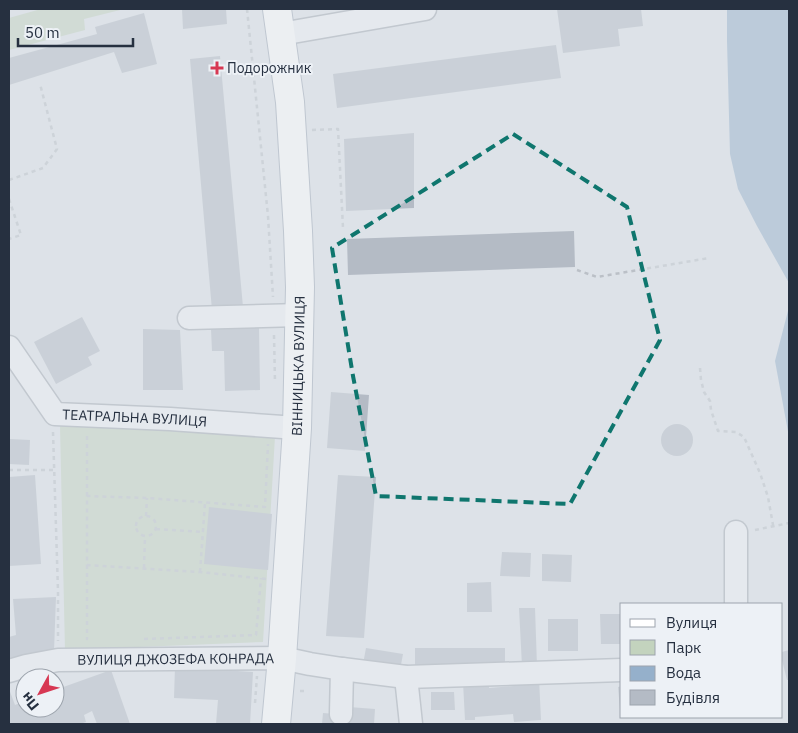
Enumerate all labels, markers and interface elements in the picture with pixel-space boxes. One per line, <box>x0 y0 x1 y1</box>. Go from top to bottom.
scale bar <box>18 15 132 47</box>
text: 50 m <box>25 23 60 42</box>
place label: Подорожник <box>227 59 312 77</box>
marker: Подорожник <box>211 62 223 74</box>
street label: ВІННИЦЬКА ВУЛИЦЯ <box>288 295 309 437</box>
street label: ТЕАТРАЛЬНА ВУЛИЦЯ <box>62 405 208 431</box>
legend <box>620 603 783 718</box>
text: Вулиця <box>666 613 717 632</box>
text: Парк <box>666 638 701 657</box>
street label: ВУЛИЦЯ ДЖОЗЕФА КОНРАДА <box>77 649 274 669</box>
text: Вода <box>666 663 701 682</box>
north arrow <box>15 668 65 718</box>
text: Пн <box>17 688 43 714</box>
text: Будівля <box>666 688 720 707</box>

